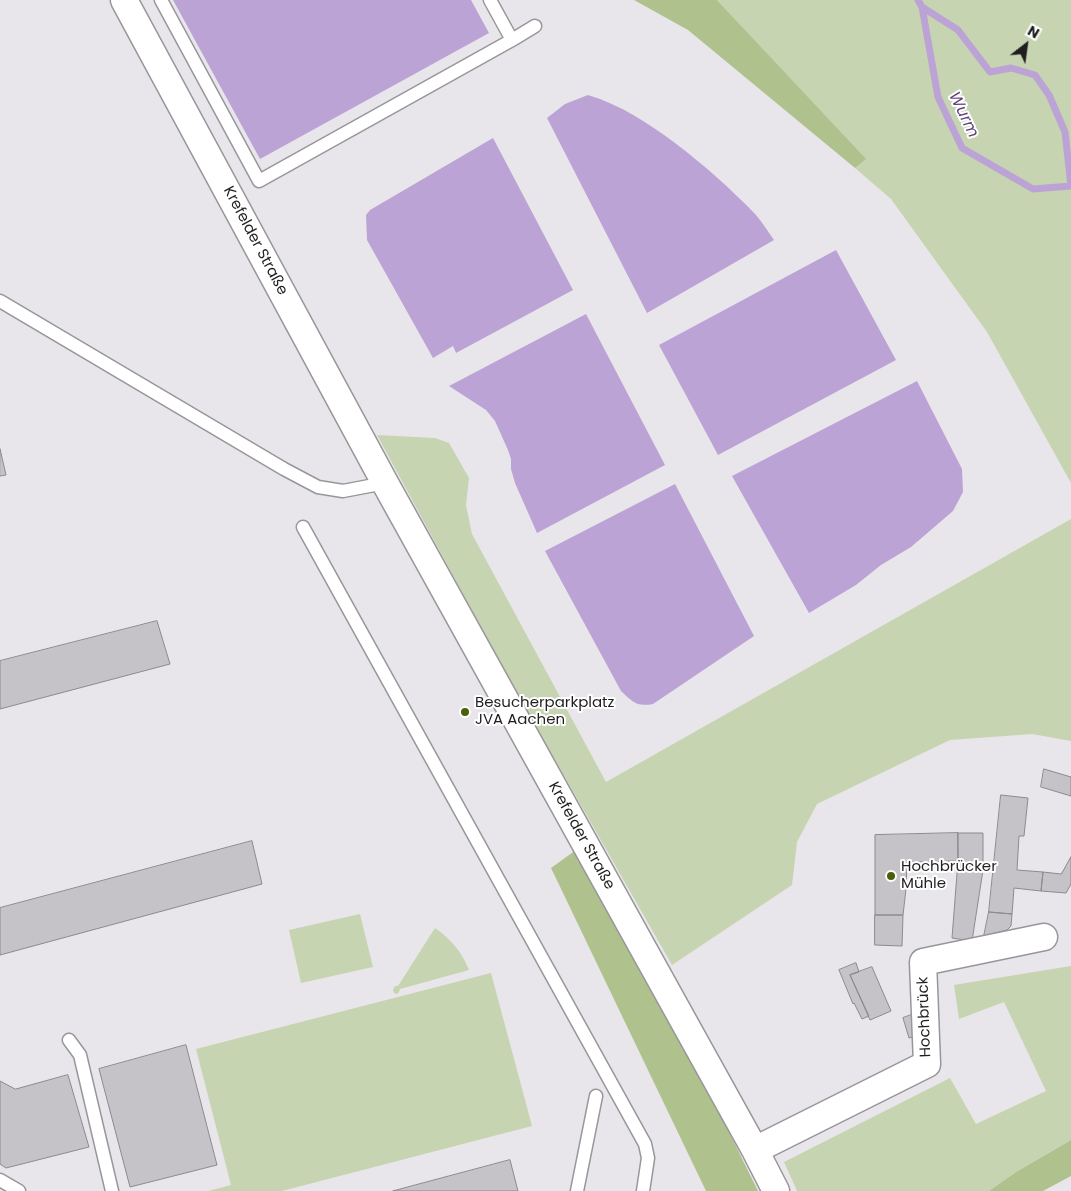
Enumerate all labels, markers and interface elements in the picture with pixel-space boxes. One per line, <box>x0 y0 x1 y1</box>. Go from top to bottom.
north arrow <box>1001 20 1051 70</box>
text: N <box>1024 21 1043 43</box>
water label: Wurm <box>944 89 982 141</box>
street label: Krefelder Straße <box>219 184 291 298</box>
place label: Besucherparkplatz JVA Aachen <box>475 694 614 729</box>
marker: Besucherparkplatz JVA Aachen <box>459 706 471 718</box>
street label: Krefelder Straße <box>544 779 618 893</box>
place label: Hochbrücker Mühle <box>901 858 997 893</box>
marker: Hochbrücker Mühle <box>885 870 897 882</box>
street label: Hochbrück <box>915 976 935 1058</box>

